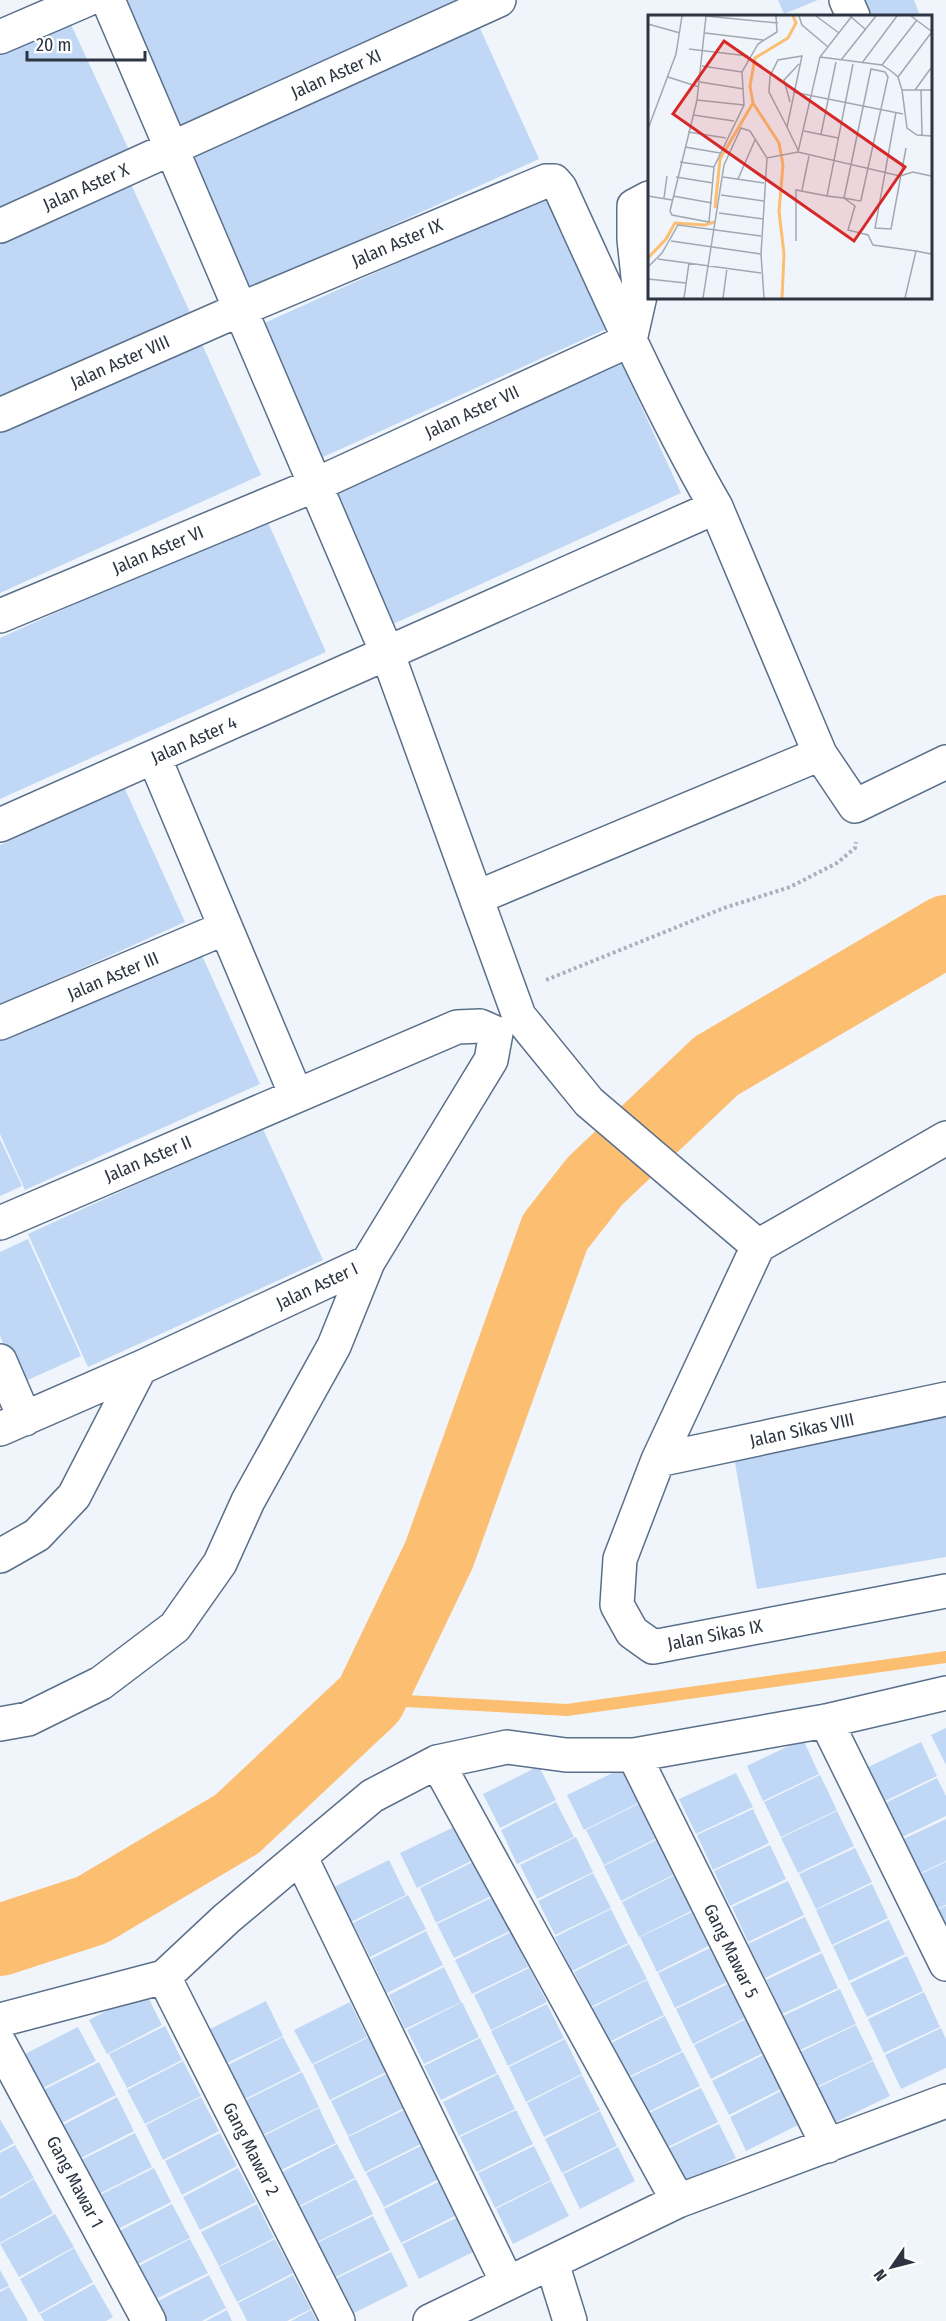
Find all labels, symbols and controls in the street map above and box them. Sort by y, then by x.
inset map [648,15,931,298]
scale bar [27,24,146,62]
text: 20 m [36,34,71,56]
street label: Jalan Aster XI [287,44,385,104]
street label: Jalan Aster X [40,158,133,216]
street label: Jalan Aster IX [348,214,446,272]
street label: Jalan Aster VIII [67,330,173,394]
street label: Jalan Aster VII [421,381,523,443]
street label: Jalan Aster VI [109,521,207,579]
street label: Jalan Aster 4 [148,711,241,769]
street label: Jalan Aster III [64,947,162,1005]
street label: Jalan Aster II [101,1131,195,1187]
street label: Jalan Aster I [273,1258,361,1314]
street label: Jalan Sikas VIII [748,1408,856,1452]
street label: Jalan Sikas IX [666,1615,765,1655]
street label: Gang Mawar 5 [699,1900,763,2002]
street label: Gang Mawar 2 [218,2099,284,2199]
street label: Gang Mawar 1 [42,2132,108,2232]
north arrow [862,2237,922,2297]
text: N [870,2266,891,2285]

